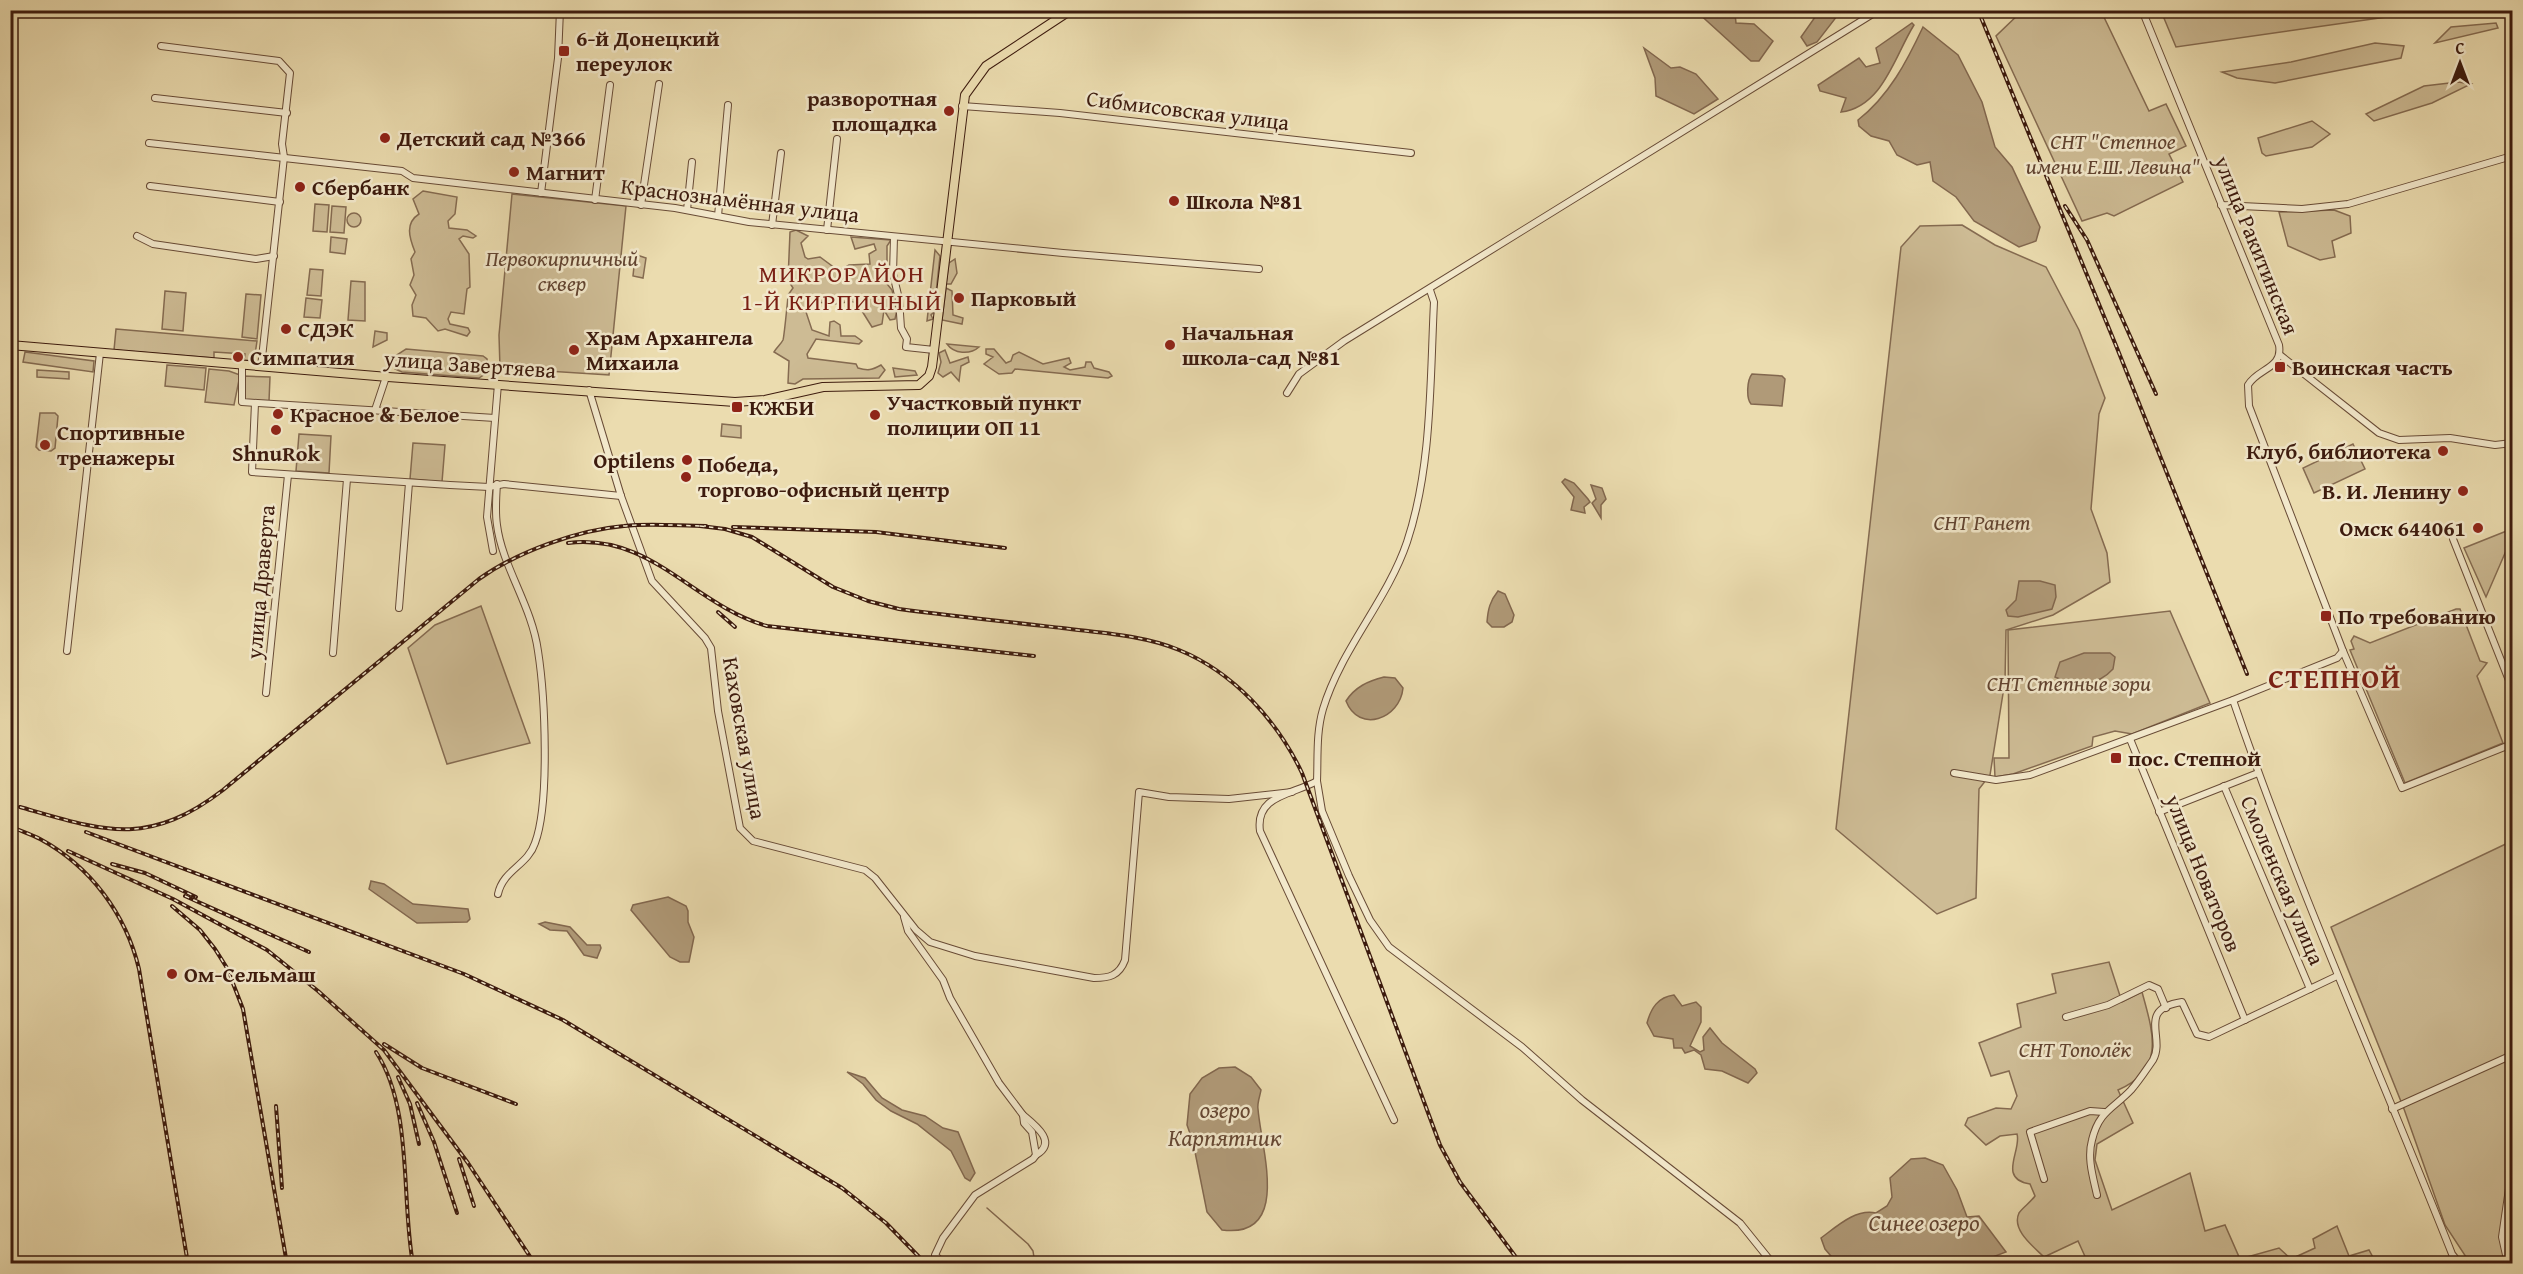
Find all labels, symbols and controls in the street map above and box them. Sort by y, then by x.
place label: 6-й Донецкий переулок [576,22,720,79]
north arrow [2430,33,2490,93]
text: С [2455,36,2465,60]
marker: 6-й Донецкий переулок [557,44,571,58]
place label: разворотная площадка [807,82,938,139]
street label: Сибмисовская улица [1085,82,1292,138]
marker: разворотная площадка [942,104,956,118]
place label: Детский сад №366 [396,122,586,154]
park label: СНТ "Степное имени Е.Ш. Левина" [2026,125,2200,182]
marker: Детский сад №366 [378,131,392,145]
street label: улица Ракитинская [2206,150,2308,339]
place label: Магнит [526,156,605,188]
marker: Магнит [507,165,521,179]
street label: Краснознамённая улица [619,170,861,231]
place label: Сбербанк [312,171,409,203]
marker: Сбербанк [293,180,307,194]
place label: Школа №81 [1186,185,1303,217]
marker: Школа №81 [1167,194,1181,208]
park label: Первокирпичный сквер [486,242,638,299]
district label: МИКРОРАЙОН 1-Й КИРПИЧНЫЙ [741,256,943,319]
place label: Парковый [971,282,1077,314]
marker: Парковый [952,291,966,305]
place label: СДЭК [298,313,354,345]
place label: Начальная школа-сад №81 [1182,316,1341,373]
place label: Храм Архангела Михаила [586,321,754,378]
marker: СДЭК [279,322,293,336]
marker: Начальная школа-сад №81 [1163,338,1177,352]
place label: Симпатия [250,341,355,373]
street label: улица Завертяева [382,342,558,386]
marker: Храм Архангела Михаила [567,343,581,357]
marker: Симпатия [231,350,245,364]
place label: Воинская часть [2292,351,2453,383]
marker: Воинская часть [2273,360,2287,374]
place label: Участковый пункт полиции ОП 11 [887,386,1081,443]
place label: КЖБИ [749,391,814,423]
place label: Красное & Белое [290,398,460,430]
marker: КЖБИ [730,400,744,414]
marker: Красное & Белое [271,407,285,421]
marker: Участковый пункт полиции ОП 11 [868,408,882,422]
place label: Спортивные тренажеры [57,416,185,473]
marker: ShnuRok [269,423,283,437]
place label: Клуб, библиотека [2246,435,2432,467]
place label: ShnuRok [232,437,320,469]
marker: Спортивные тренажеры [38,438,52,452]
place label: Optilens [593,444,675,476]
marker: Клуб, библиотека [2436,444,2450,458]
place label: Победа, торгово-офисный центр [698,448,950,505]
marker: Optilens [680,453,694,467]
marker: Победа, торгово-офисный центр [679,470,693,484]
place label: В. И. Ленину [2322,475,2451,507]
marker: В. И. Ленину [2456,484,2470,498]
street label: улица Драверта [237,503,283,661]
park label: СНТ Ранет [1933,506,2031,538]
place label: Омск 644061 [2340,512,2466,544]
marker: Омск 644061 [2471,521,2485,535]
place label: По требованию [2338,600,2496,632]
marker: По требованию [2319,609,2333,623]
street label: Каховская улица [715,654,775,822]
district label: СТЕПНОЙ [2268,657,2402,698]
park label: СНТ Степные зори [1987,667,2151,699]
place label: пос. Степной [2128,742,2261,774]
marker: пос. Степной [2109,751,2123,765]
street label: улица Новаторов [2158,789,2250,956]
street label: Смоленская улица [2233,790,2333,970]
place label: Ом-Сельмаш [184,958,316,990]
marker: Ом-Сельмаш [165,967,179,981]
park label: СНТ Тополёк [2019,1033,2131,1065]
water label: озеро Карпятник [1168,1092,1282,1155]
water label: Синее озеро [1868,1205,1980,1240]

